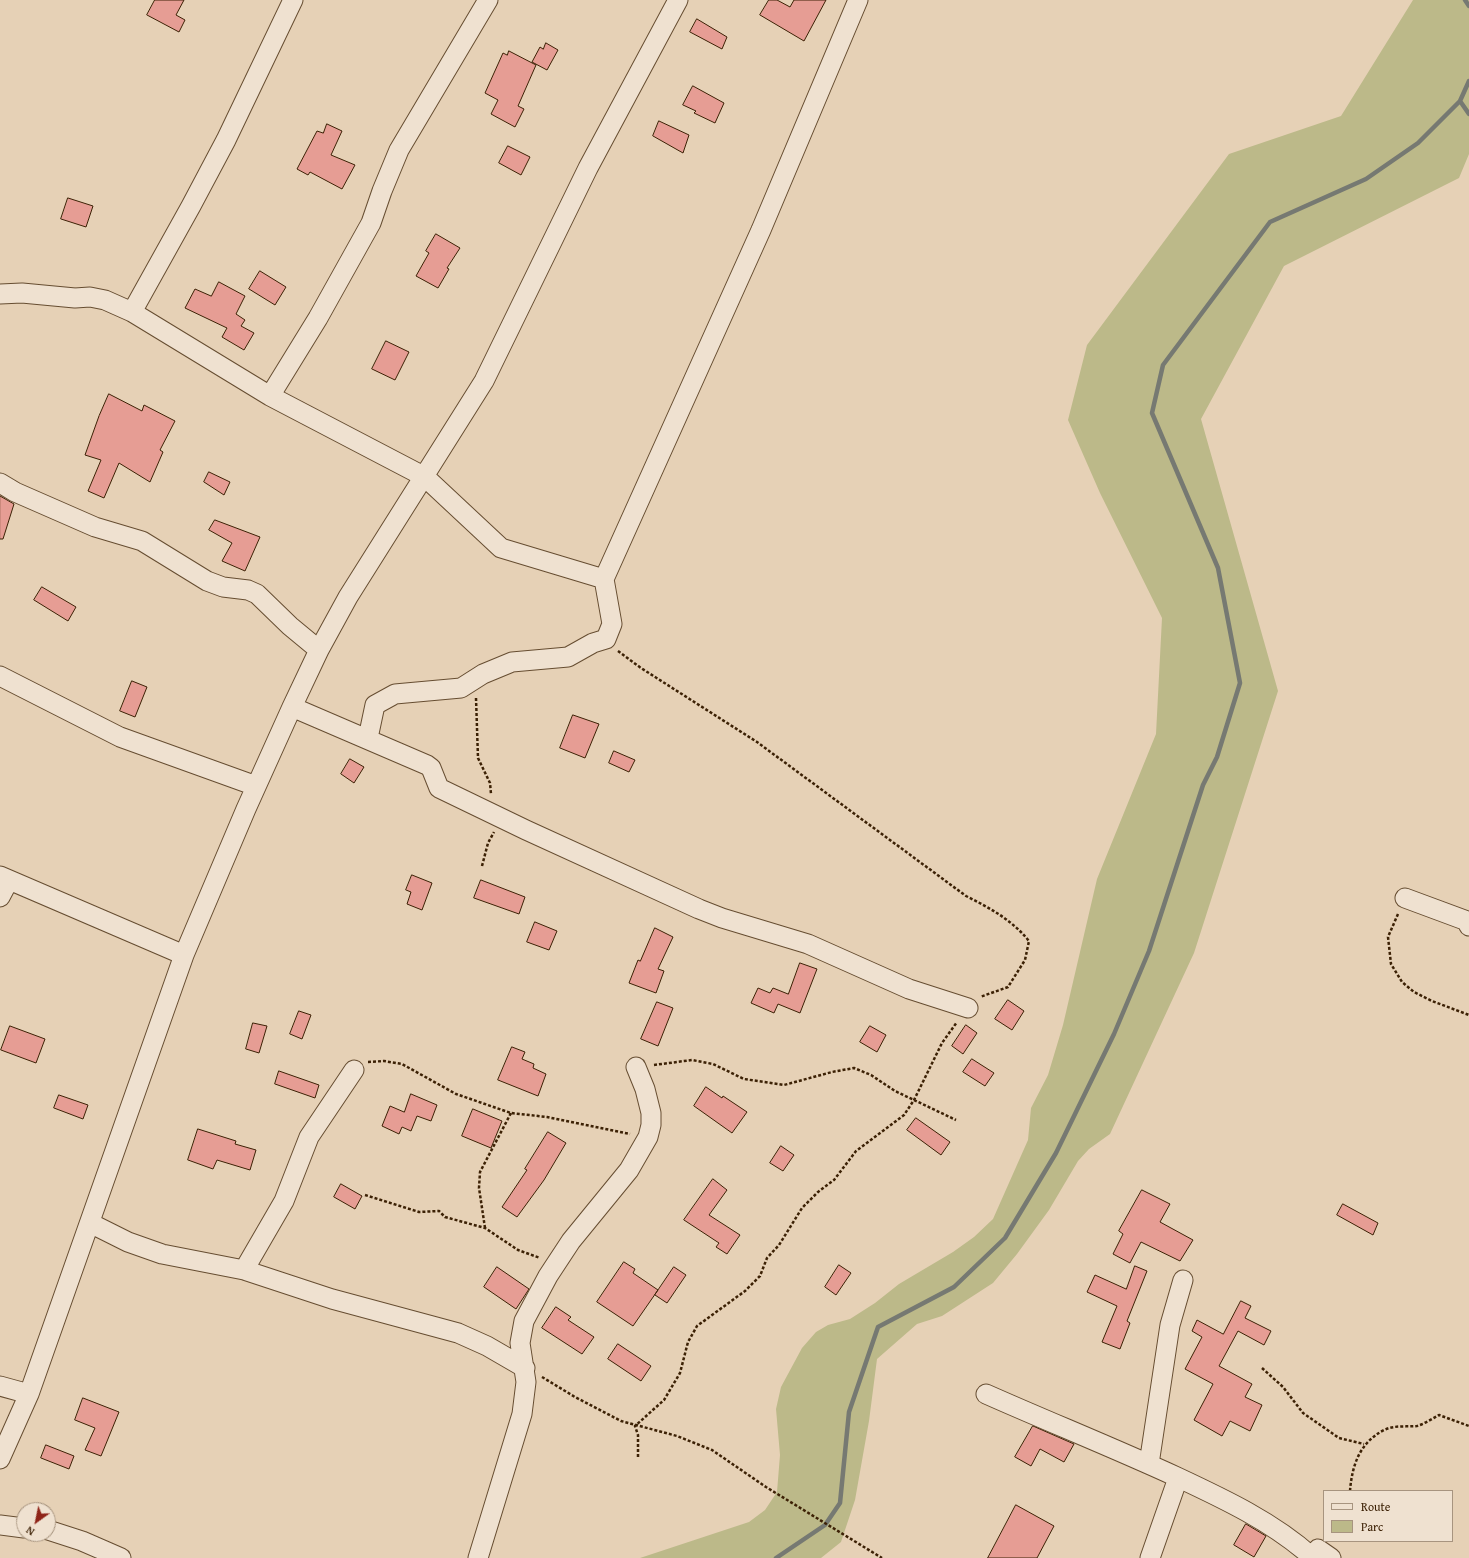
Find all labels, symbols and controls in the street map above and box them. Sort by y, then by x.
legend [1323,1490,1453,1542]
text: Route [1361,1498,1390,1515]
north arrow [16,1502,56,1542]
text: Parc [1361,1518,1383,1535]
text: N [23,1523,37,1540]

